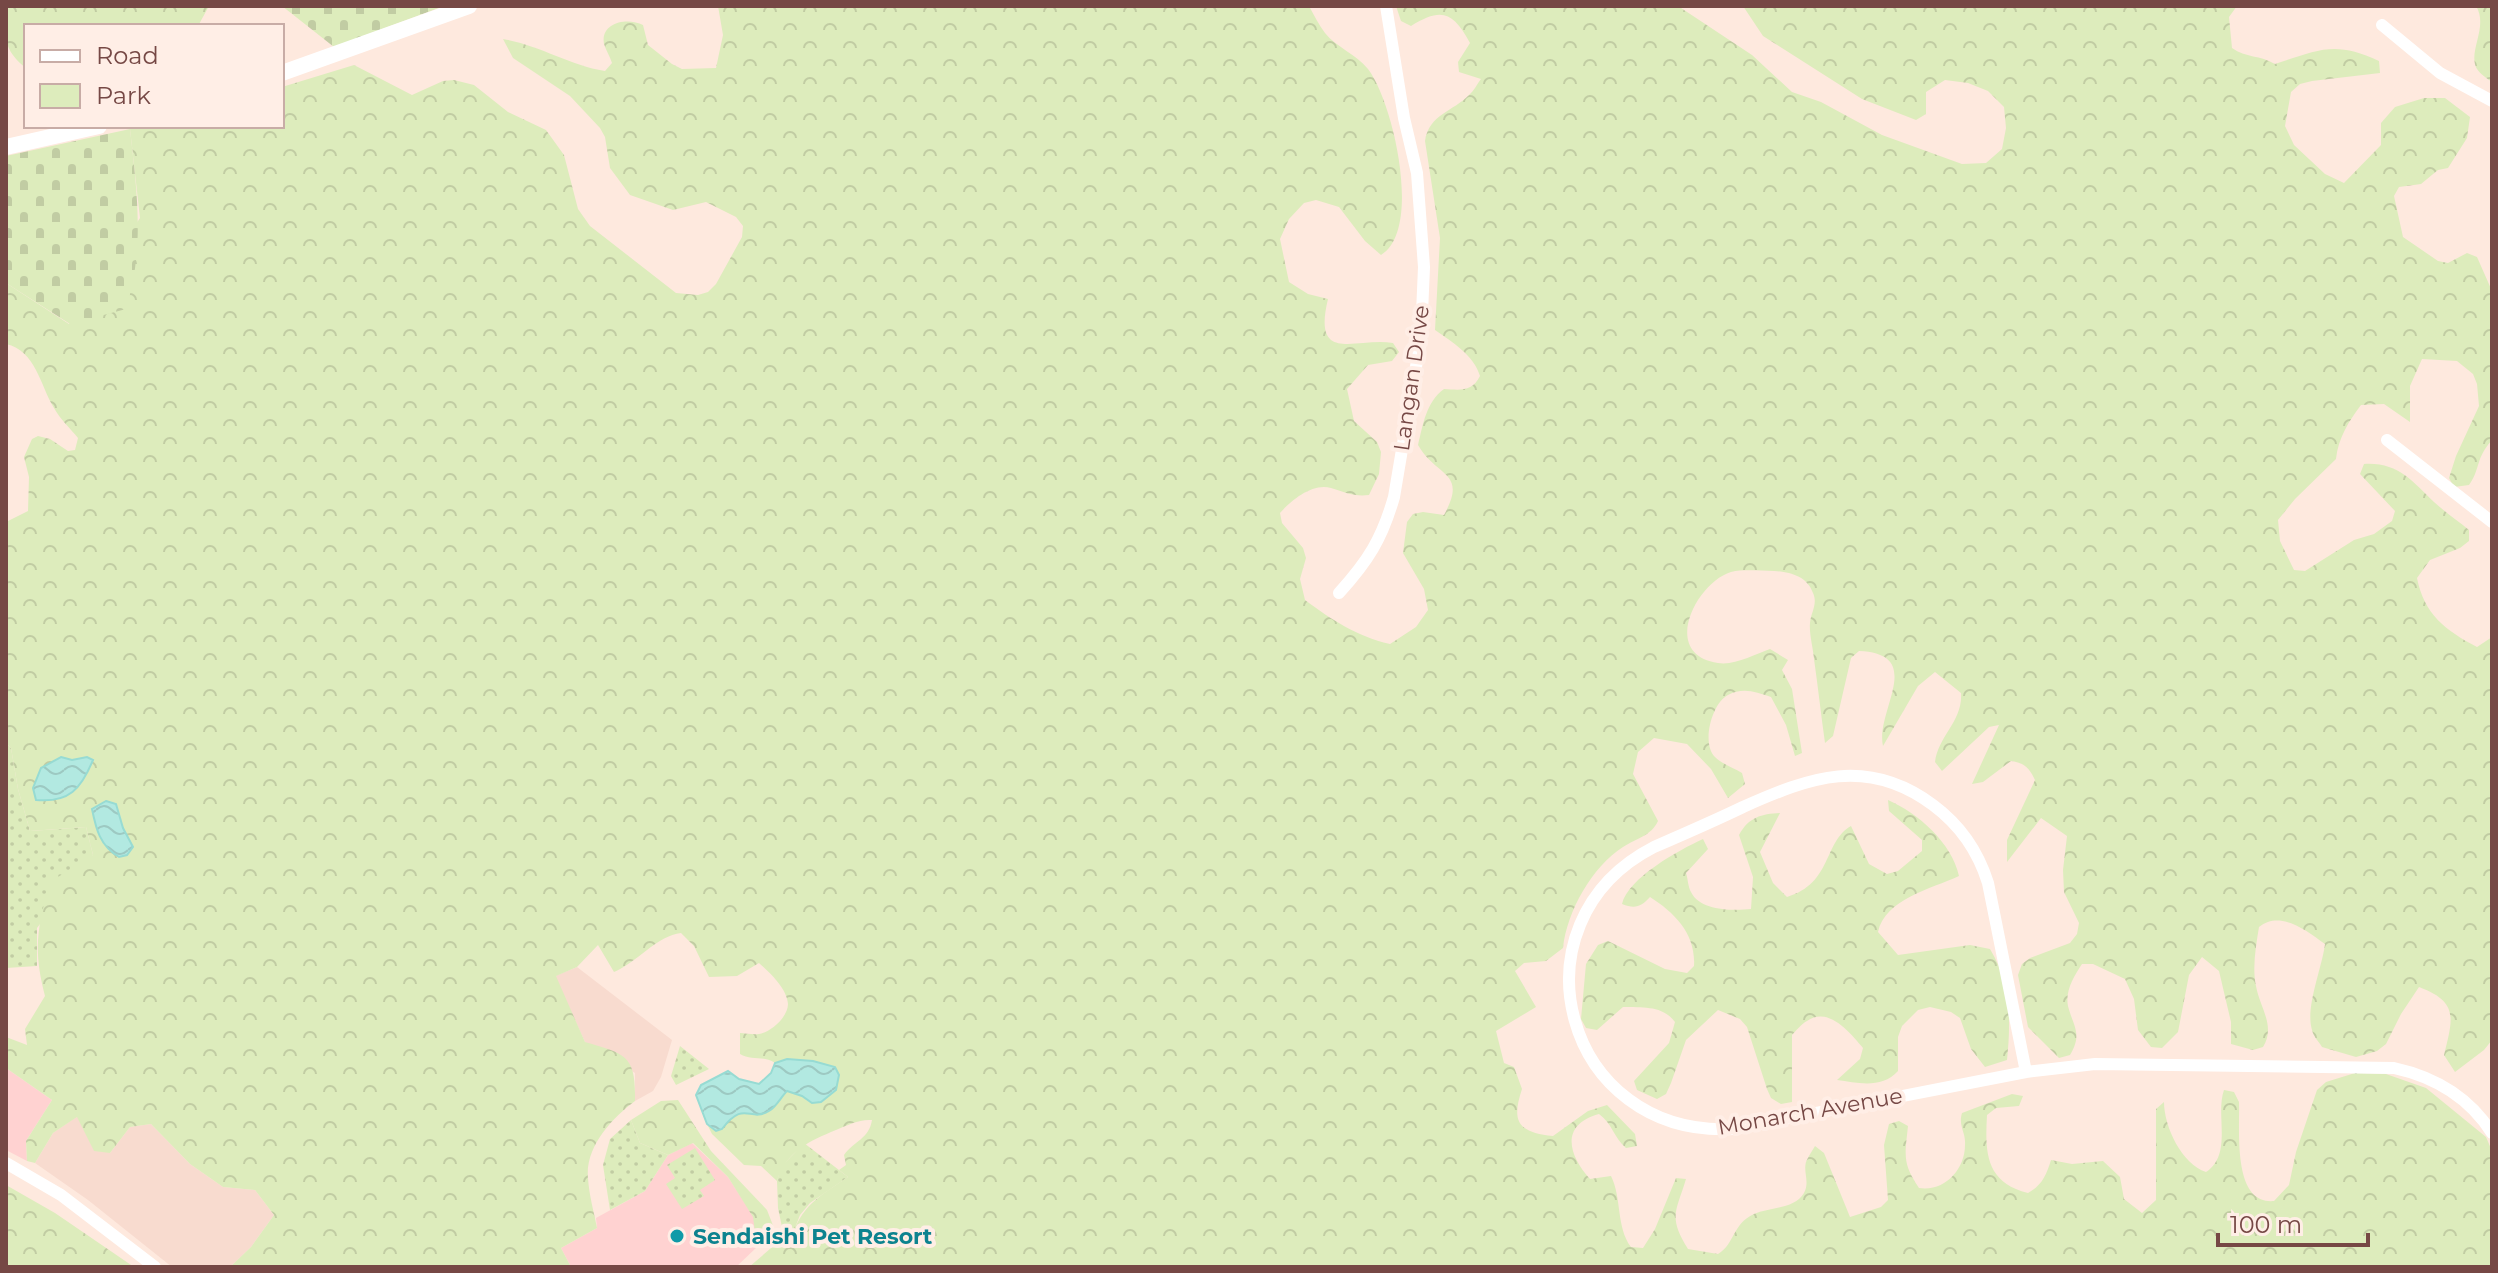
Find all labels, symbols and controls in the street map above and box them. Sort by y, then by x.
legend [24,24,284,128]
text: Road [96,41,159,70]
text: Park [96,81,151,110]
street label: Langan Drive [1388,303,1435,453]
street label: Monarch Avenue [1716,1082,1905,1141]
scale bar [2218,1197,2368,1247]
text: 100 m [2230,1210,2302,1239]
place label: Sendaishi Pet Resort [693,1223,933,1250]
marker: Sendaishi Pet Resort [668,1227,686,1245]

